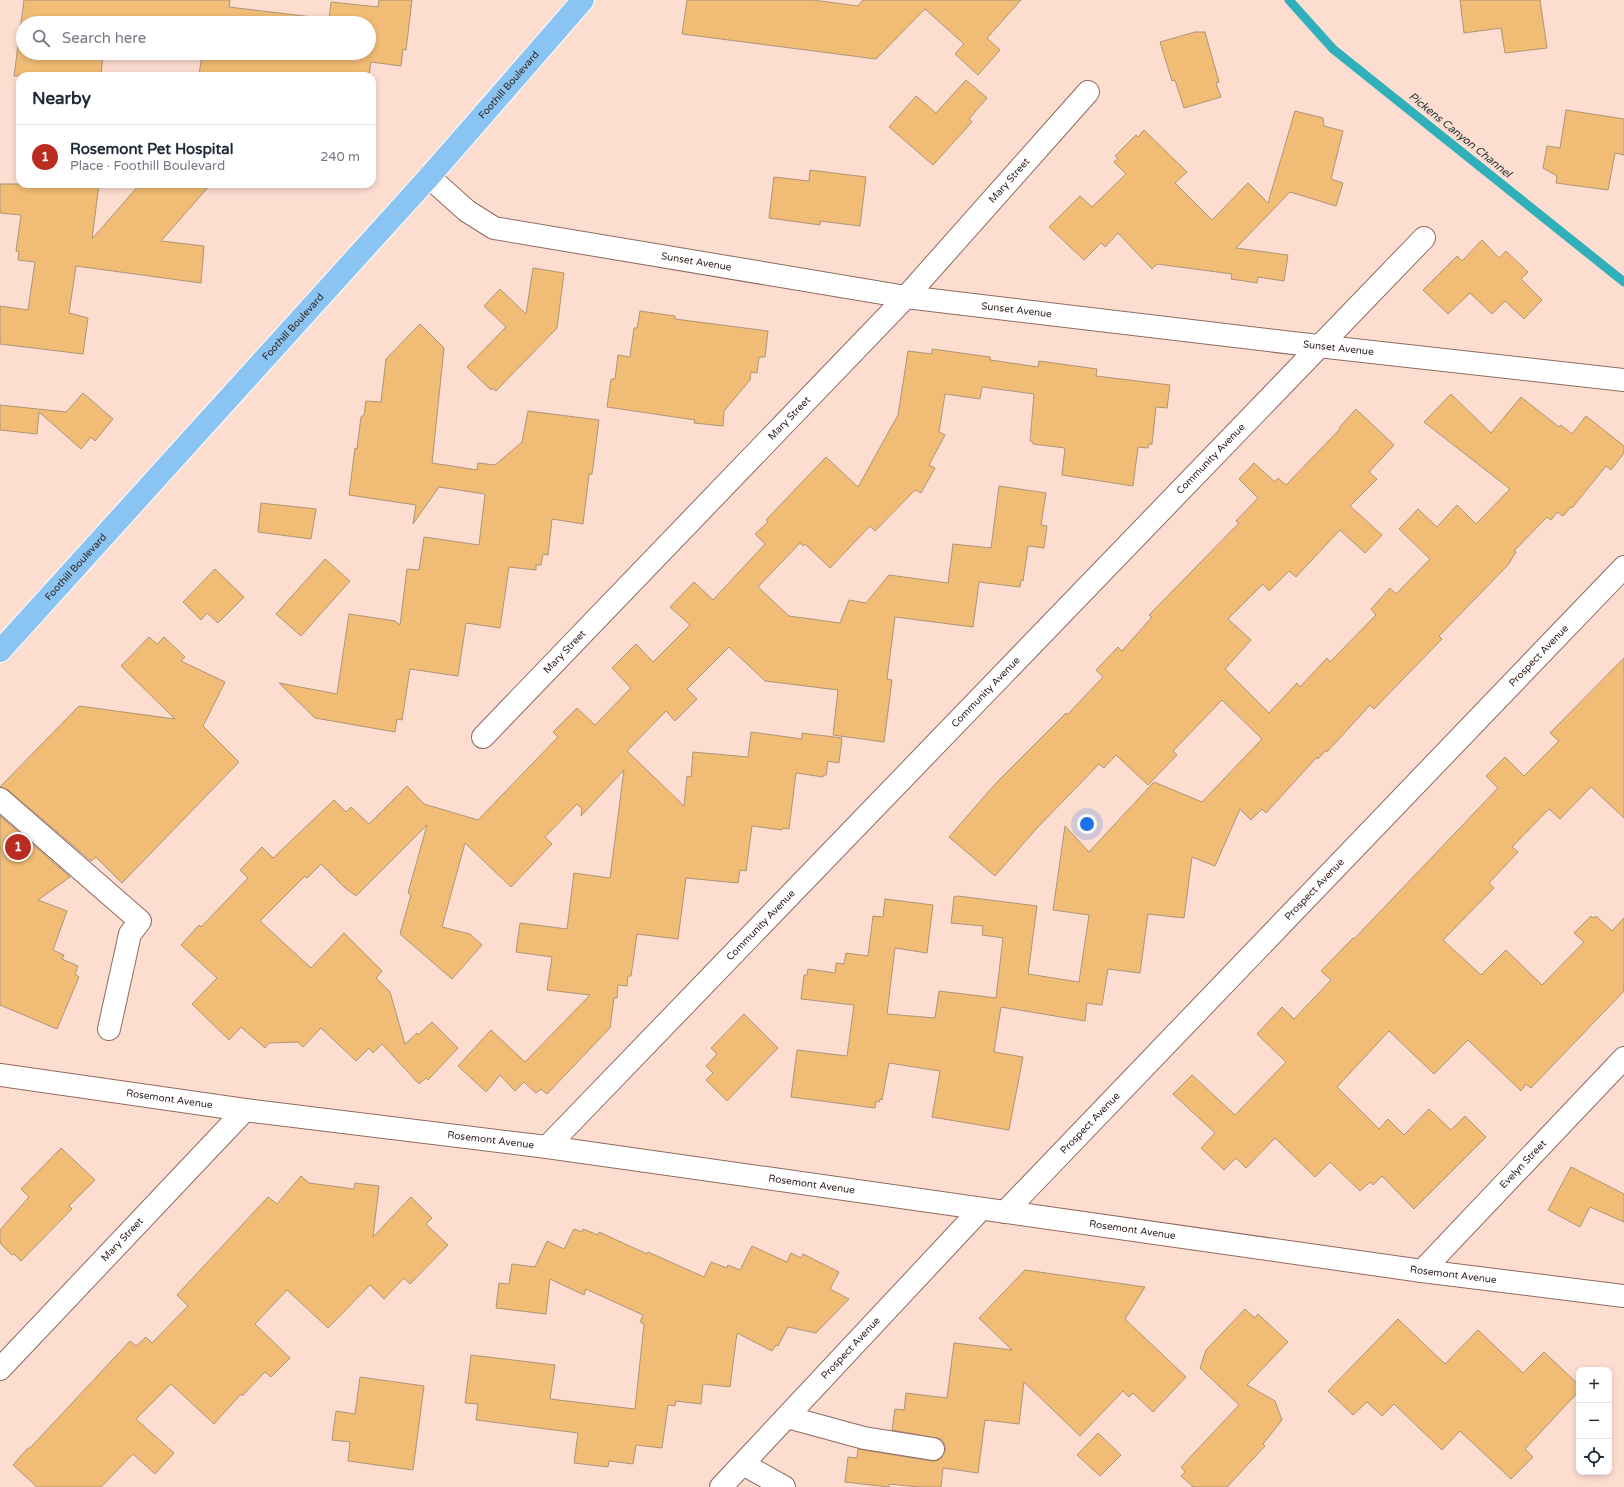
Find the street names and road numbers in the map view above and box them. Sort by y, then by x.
street label: Foothill Boulevard [476,49,542,122]
street label: Mary Street [986,156,1032,205]
street label: Sunset Avenue [660,250,733,274]
street label: Foothill Boulevard [260,291,327,363]
street label: Sunset Avenue [981,300,1053,320]
street label: Sunset Avenue [1302,338,1375,358]
street label: Mary Street [766,394,813,443]
street label: Community Avenue [1174,421,1248,497]
street label: Foothill Boulevard [43,531,109,603]
street label: Prospect Avenue [1507,622,1571,689]
street label: Mary Street [541,628,589,676]
street label: Community Avenue [949,654,1023,730]
street label: Prospect Avenue [1282,856,1347,923]
street label: Community Avenue [724,887,798,963]
street label: Rosemont Avenue [125,1087,214,1111]
street label: Prospect Avenue [1058,1090,1123,1157]
street label: Rosemont Avenue [447,1129,535,1151]
street label: Evelyn Street [1497,1137,1549,1191]
street label: Rosemont Avenue [768,1172,856,1197]
street label: Mary Street [99,1215,146,1264]
street label: Rosemont Avenue [1088,1218,1177,1242]
street label: Rosemont Avenue [1409,1263,1498,1286]
street label: Prospect Avenue [819,1314,883,1382]

